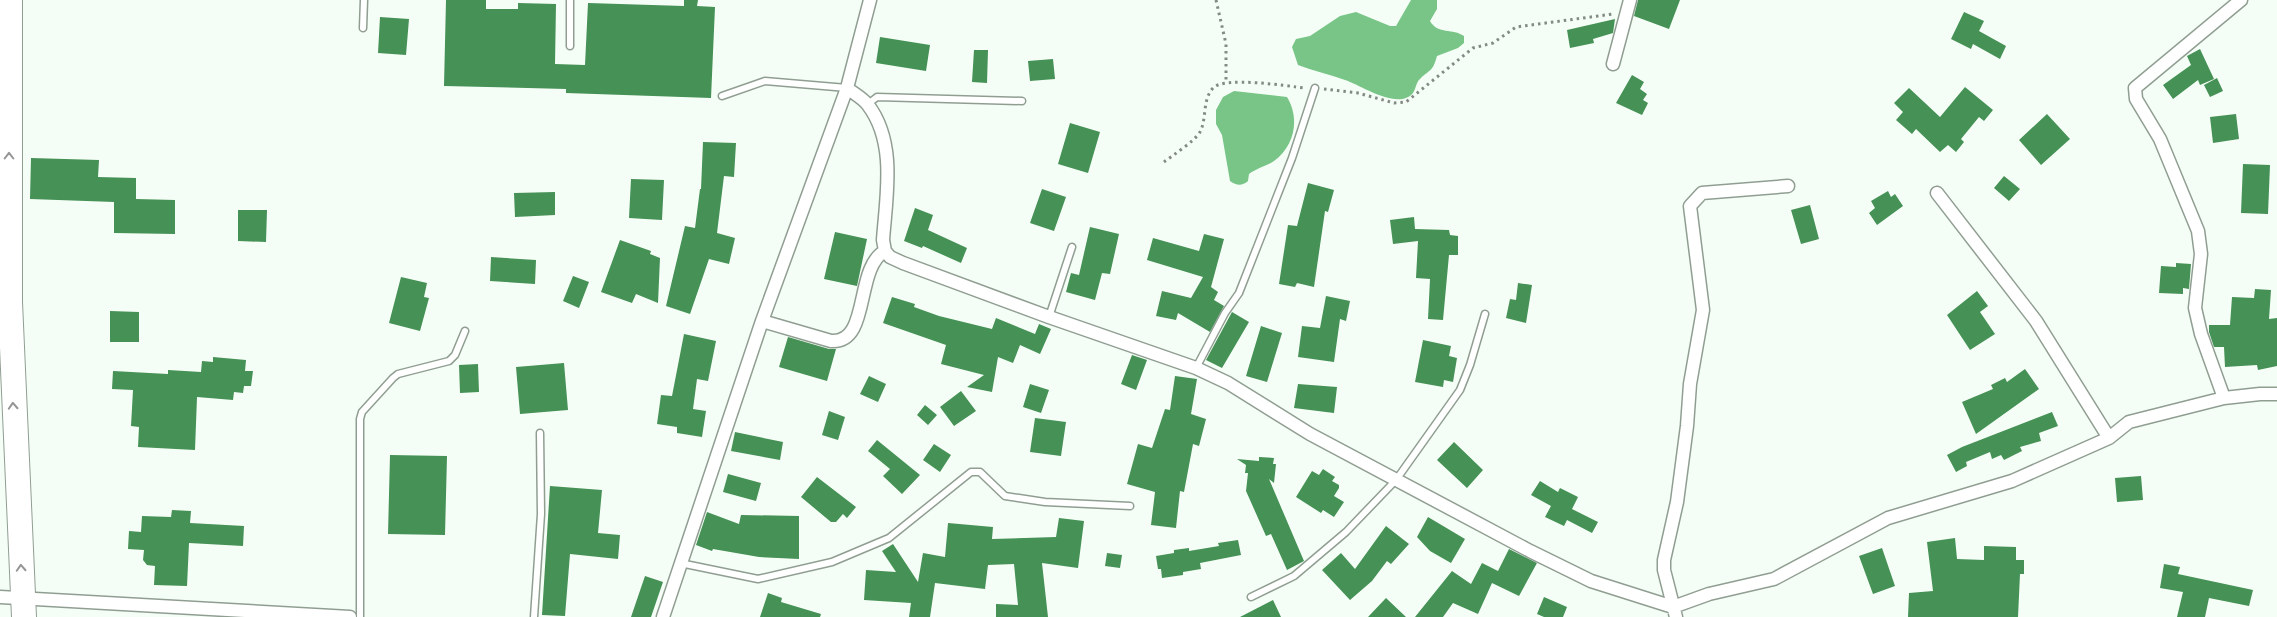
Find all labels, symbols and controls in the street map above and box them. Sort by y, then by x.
one-way arrow [4,152,14,160]
one-way arrow [8,402,19,410]
one-way arrow [15,564,26,572]

